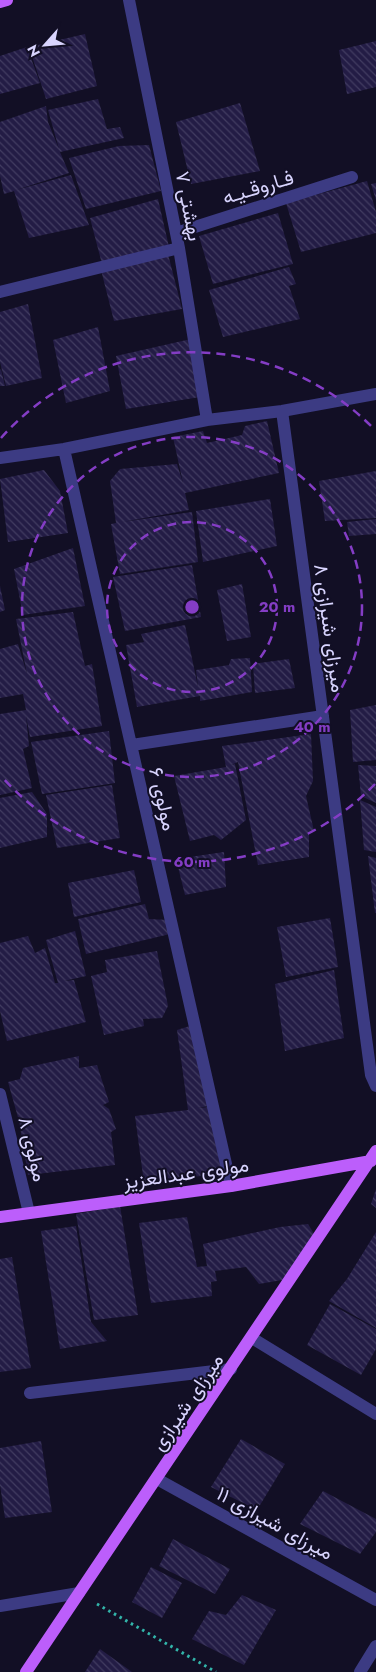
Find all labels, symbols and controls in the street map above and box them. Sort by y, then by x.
north arrow [20,20,70,70]
text: N [22,41,45,60]
street label: فـاروقـیـه [219,163,297,212]
street label: بهشتی ۷ [168,169,209,244]
street label: میرزای شیرازی ۸ [306,562,353,694]
text: 20 m [259,596,295,618]
centre of rings [183,598,201,616]
text: 40 m [293,716,331,738]
street label: مولوی ۶ [141,765,184,834]
text: 60 m [174,851,210,873]
street label: مولوی ۸ [10,1114,55,1185]
street label: مولوی عبدالعزیز [120,1150,251,1197]
street label: میرزای شیرازی [144,1348,231,1457]
street label: میرزای شیرازی ۱۱ [211,1479,338,1568]

